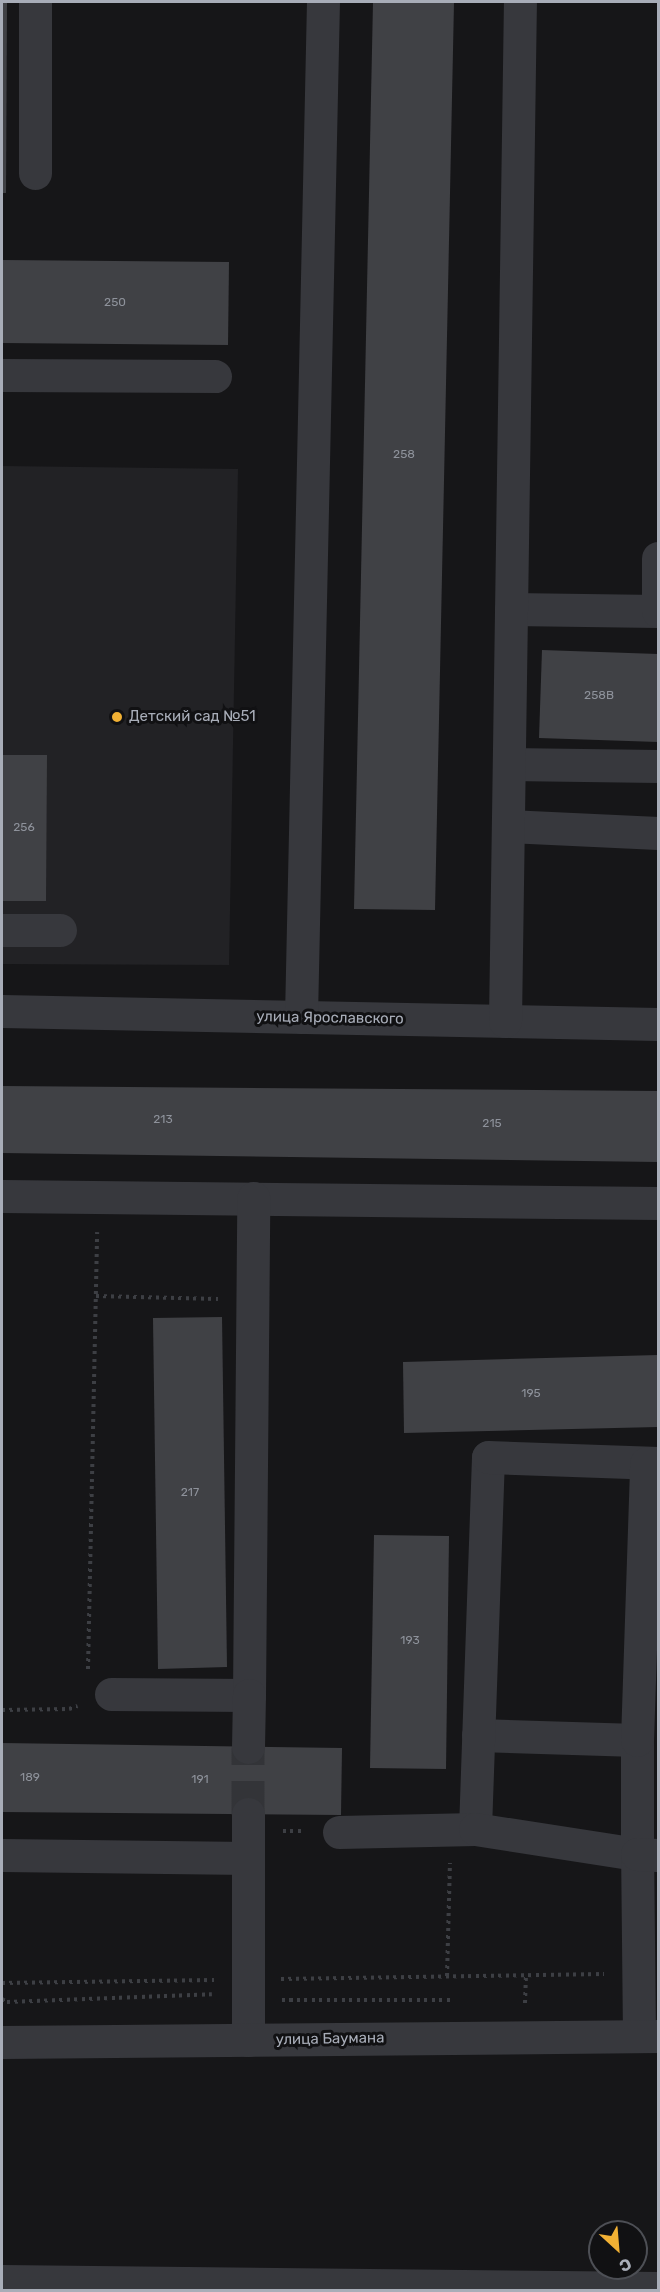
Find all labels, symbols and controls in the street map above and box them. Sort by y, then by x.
house number: 250 [104,296,126,310]
house number: 258 [393,448,415,462]
house number: 258В [584,689,614,703]
place label: Детский сад №51 [129,708,256,726]
marker: Детский сад №51 [110,710,124,724]
house number: 256 [13,821,35,835]
street label: улица Ярославского [256,1008,404,1028]
house number: 213 [153,1113,173,1127]
house number: 215 [482,1117,502,1131]
house number: 195 [521,1387,541,1401]
house number: 217 [181,1486,199,1500]
house number: 193 [400,1634,420,1648]
house number: 189 [20,1771,40,1785]
house number: 191 [191,1773,209,1787]
street label: улица Баумана [275,2029,385,2049]
north arrow [588,2220,648,2280]
text: С [616,2254,634,2276]

